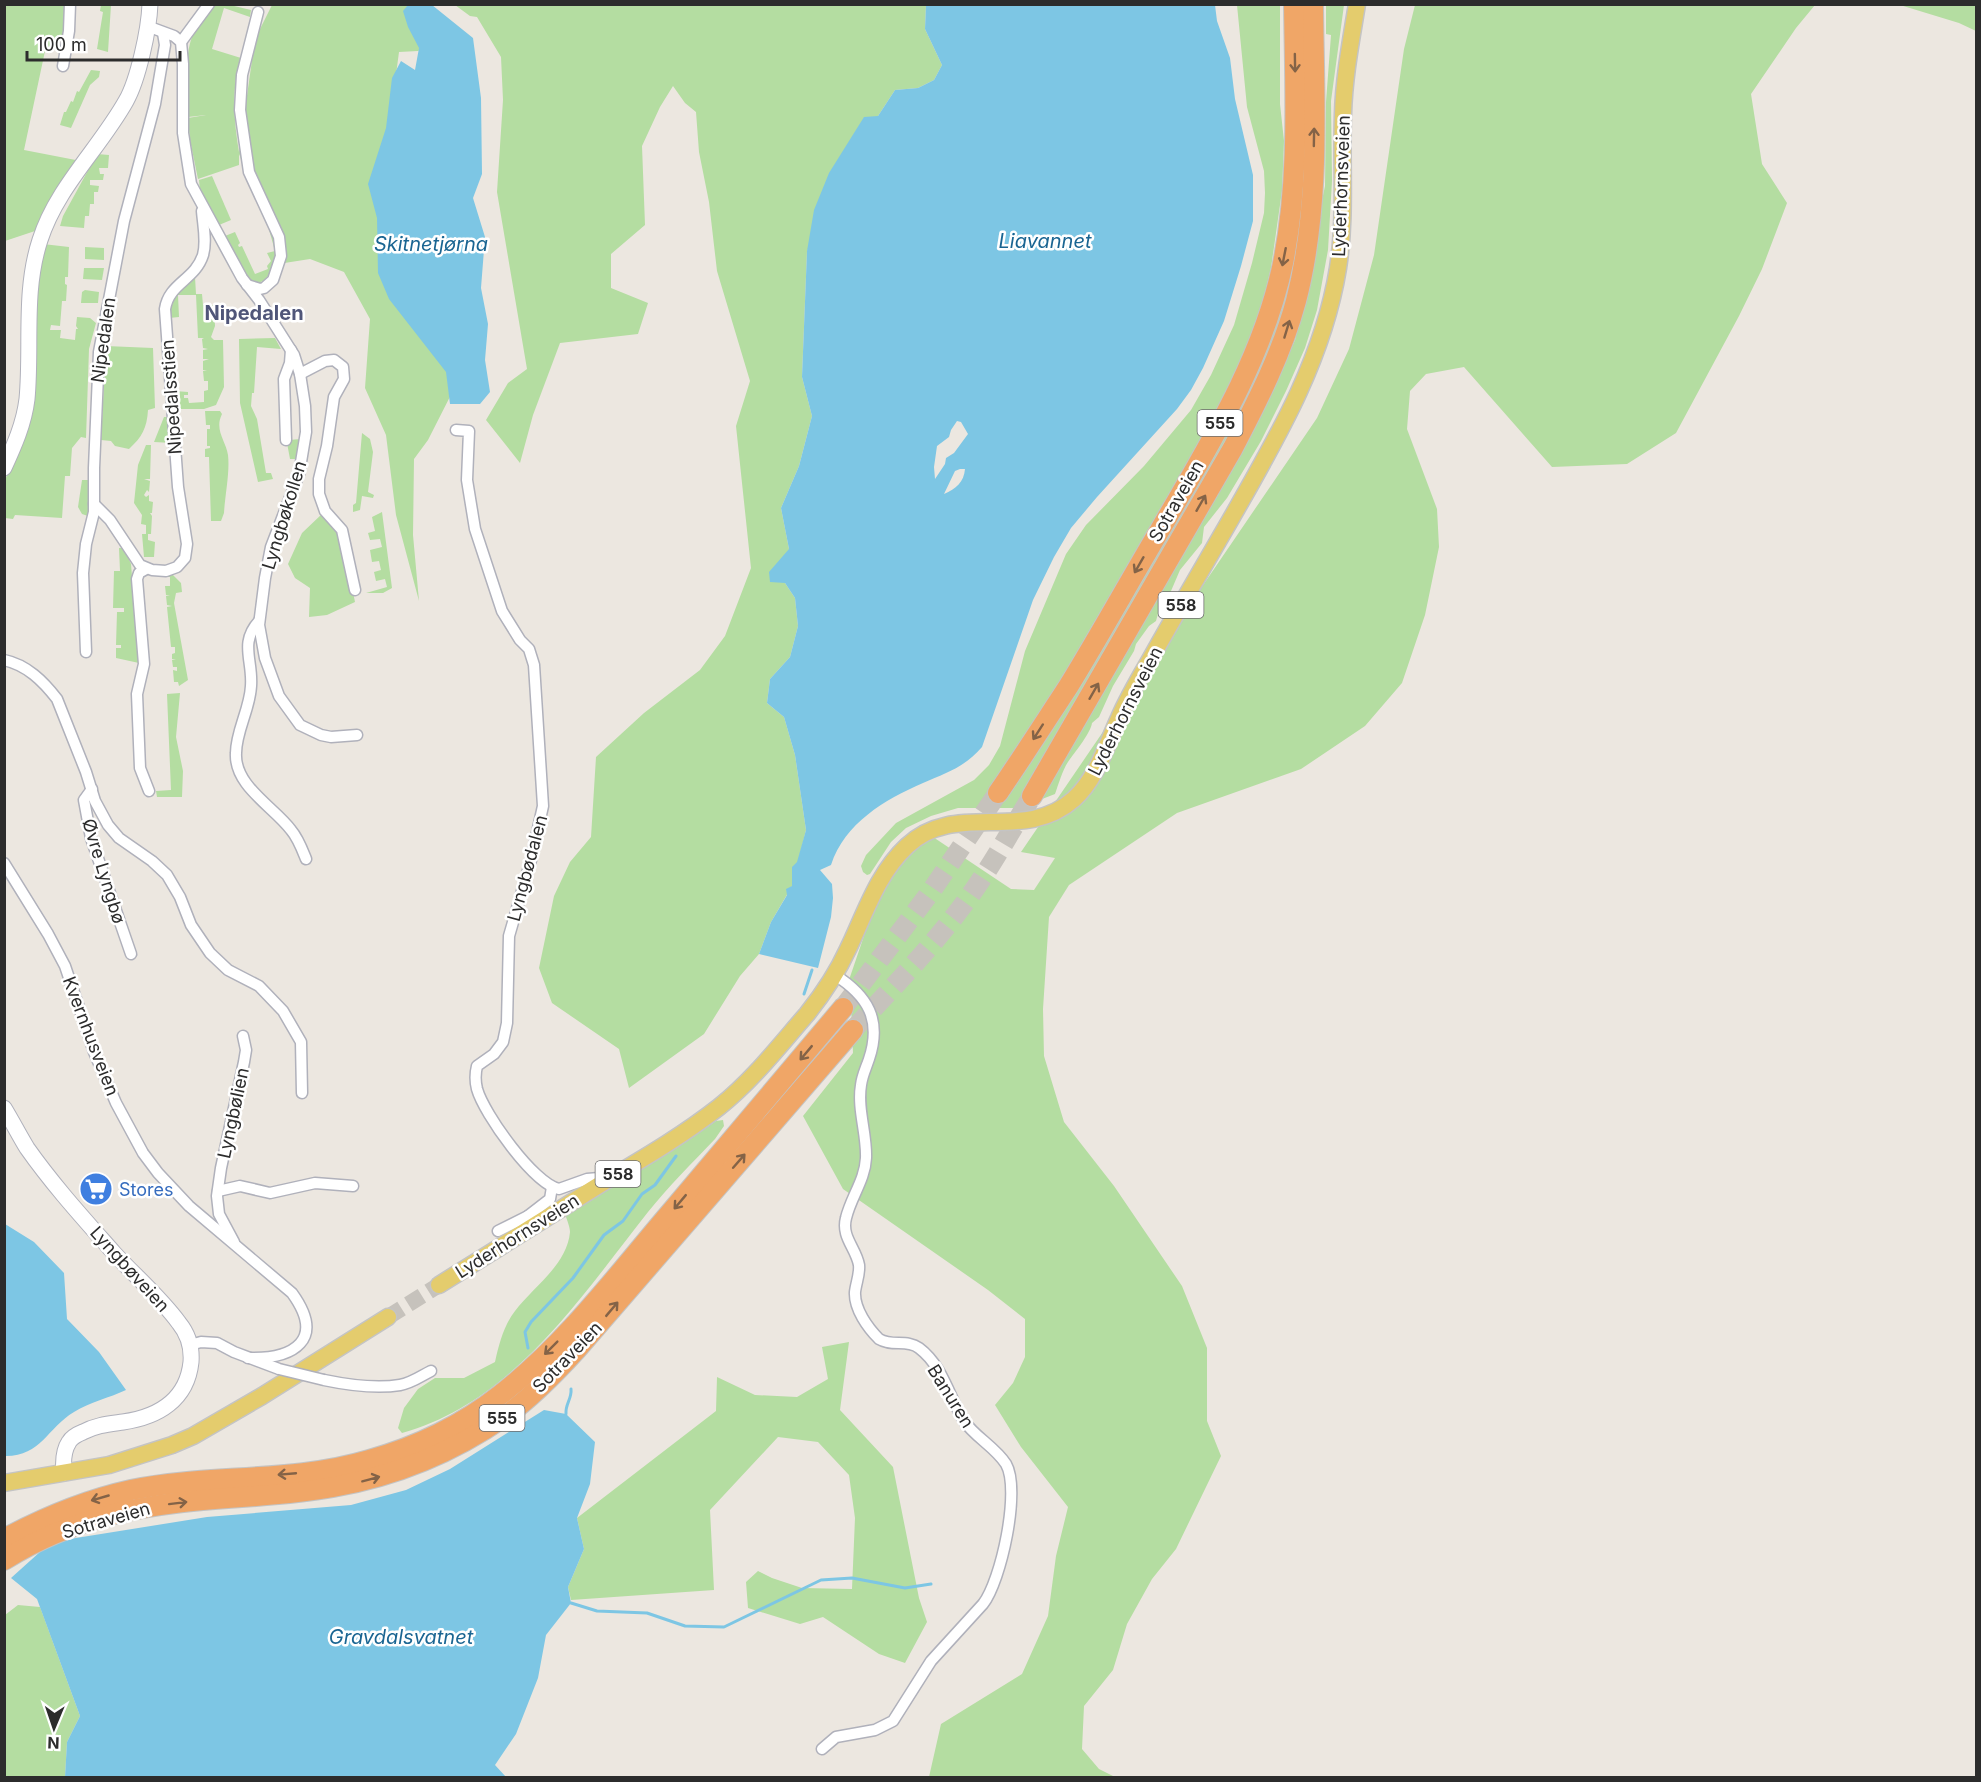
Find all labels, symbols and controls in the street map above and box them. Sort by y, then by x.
scale bar [27,24,180,62]
text: 100 m [36,34,87,55]
one-way arrow [1289,52,1301,72]
street label: Lyderhornsveien [1328,115,1354,257]
one-way arrow [1308,127,1319,147]
water label: Liavannet [999,229,1092,253]
water label: Skitnetjørna [374,232,488,256]
one-way arrow [1278,247,1289,267]
street label: Nipedalen [87,296,119,384]
district label: Nipedalen [204,301,304,325]
one-way arrow [1282,320,1293,339]
street label: Nipedalsstien [157,339,185,455]
road number: 555 [1198,410,1242,436]
street label: Sotraveien [1144,457,1208,545]
street label: Lyngbøkollen [257,458,311,572]
one-way arrow [1195,495,1207,512]
one-way arrow [1133,556,1145,573]
road number: 558 [1158,592,1204,618]
street label: Lyderhornsveien [1083,643,1167,779]
one-way arrow [1088,683,1100,700]
one-way arrow [1032,723,1044,740]
street label: Lyngbødalen [503,813,551,923]
street label: Øvre Lyngbø [78,816,130,926]
street label: Kvernhusveien [59,973,123,1099]
one-way arrow [799,1045,812,1061]
street label: Lyngbølien [213,1066,253,1160]
one-way arrow [732,1154,746,1169]
road number: 558 [596,1161,640,1187]
supermarket icon: Stores [78,1171,114,1207]
place label: Stores [119,1179,174,1200]
street label: Lyderhornsveien [451,1190,583,1282]
one-way arrow [673,1194,686,1210]
street label: Lyngbøveien [86,1222,174,1316]
one-way arrow [606,1301,619,1317]
street label: Sotraveien [528,1317,606,1397]
one-way arrow [544,1341,559,1356]
street label: Banuren [923,1360,979,1432]
road number: 555 [480,1405,524,1431]
one-way arrow [277,1469,297,1480]
one-way arrow [361,1472,380,1484]
one-way arrow [91,1493,110,1504]
street label: Sotraveien [60,1497,152,1543]
one-way arrow [168,1497,188,1508]
water label: Gravdalsvatnet [329,1625,474,1649]
north arrow [24,1698,84,1758]
text: N [47,1733,60,1753]

